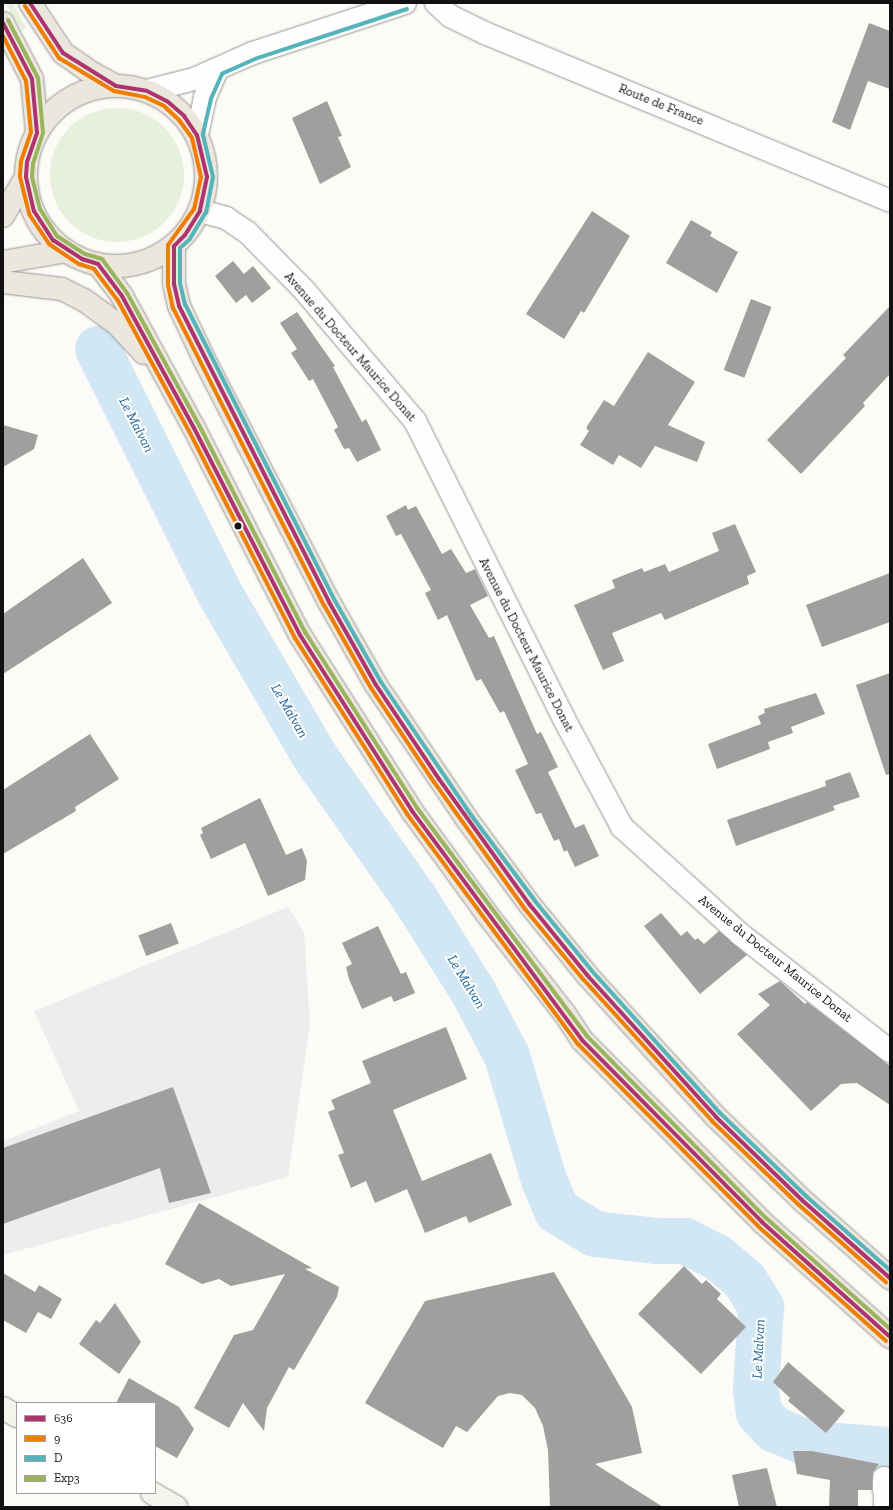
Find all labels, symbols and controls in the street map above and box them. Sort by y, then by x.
street label: Route de France [616,81,706,129]
street label: Avenue du Docteur Maurice Donat [281,269,419,425]
water label: Le Malvan [115,395,157,455]
unlabelled marker [233,521,243,531]
street label: Avenue du Docteur Maurice Donat [475,555,577,735]
water label: Le Malvan [267,681,311,741]
street label: Avenue du Docteur Maurice Donat [695,892,855,1026]
water label: Le Malvan [443,952,489,1012]
water label: Le Malvan [749,1319,769,1379]
legend [16,1402,156,1494]
text: 636 [54,1411,73,1425]
text: 9 [54,1431,60,1445]
text: D [54,1451,62,1465]
text: Exp3 [54,1471,80,1485]

